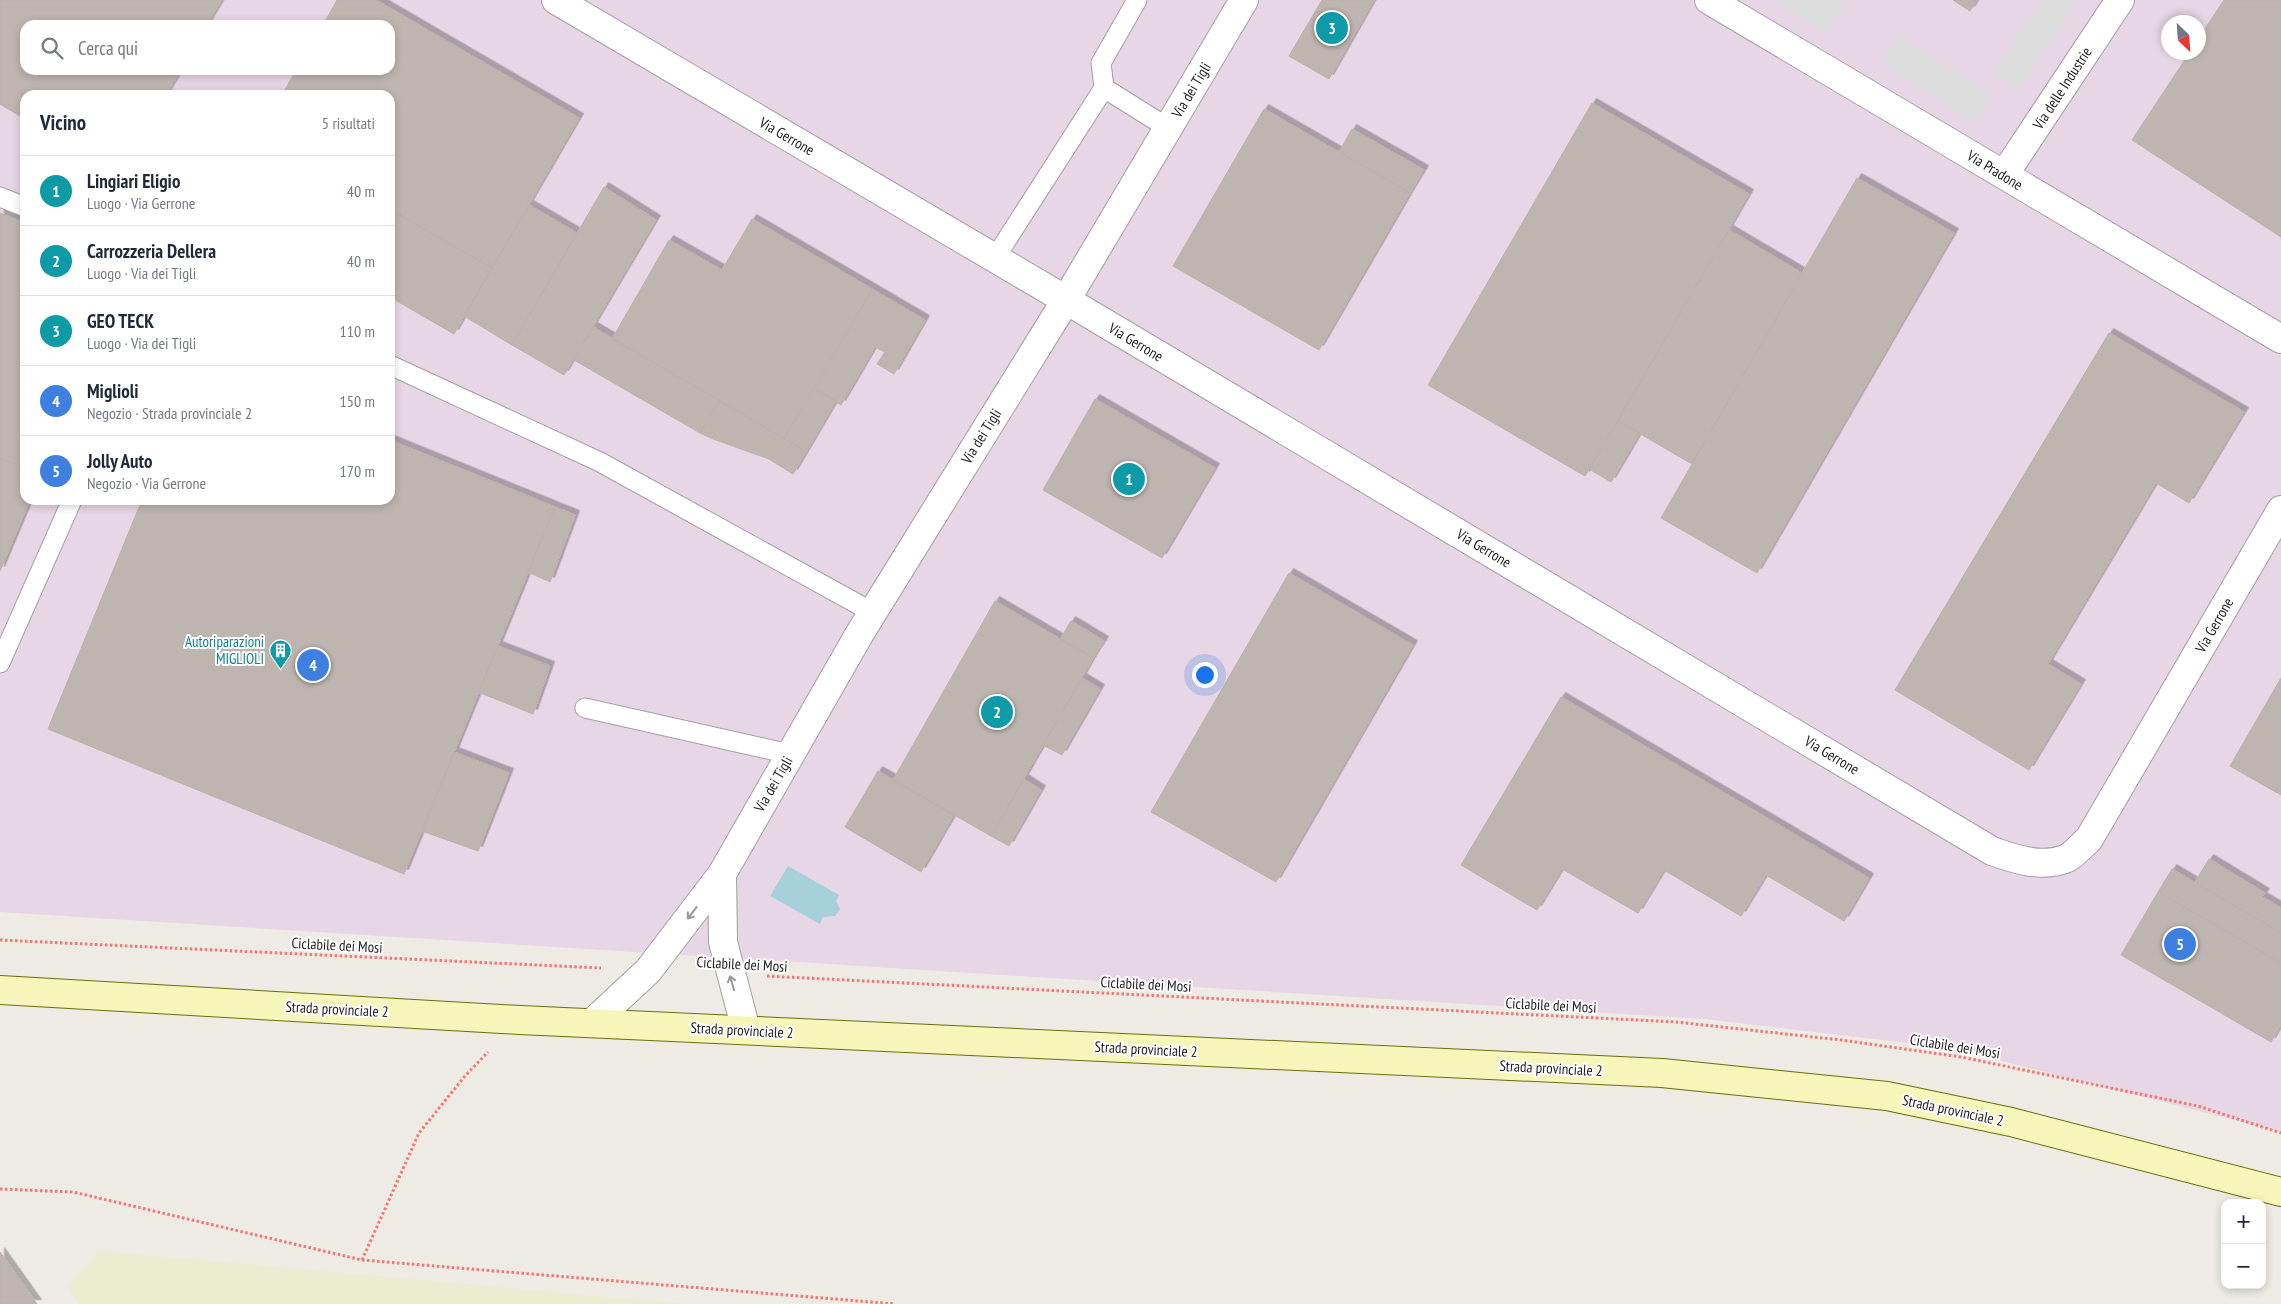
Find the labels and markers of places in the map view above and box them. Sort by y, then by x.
pin: 3 [1316,9,1348,47]
pin: 1 [1113,460,1145,498]
place label: Autoriparazioni MIGLIOLI [185,632,264,668]
building icon: Autoriparazioni MIGLIOLI [268,638,292,669]
pin: 4 [297,646,329,684]
pin: 2 [981,693,1013,731]
pin: 5 [2164,925,2196,963]

